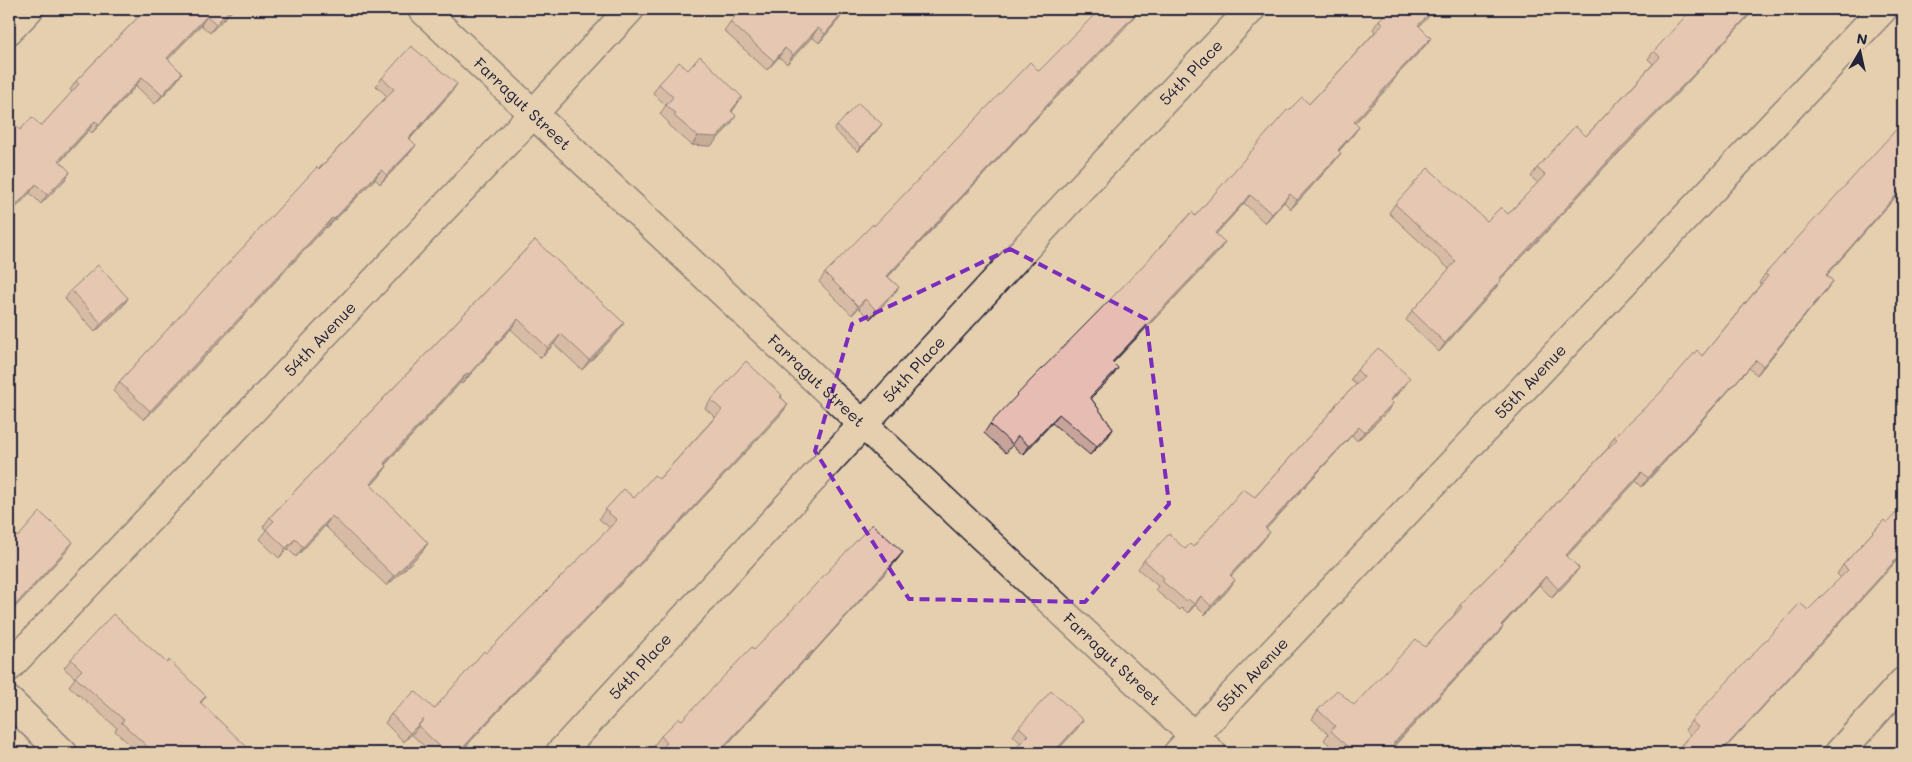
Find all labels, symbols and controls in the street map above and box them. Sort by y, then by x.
north arrow [1834,28,1884,78]
text: N [1855,28,1869,49]
street label: 54th Place [1154,35,1227,109]
street label: Farragut Street [470,52,576,154]
street label: 54th Avenue [279,297,360,380]
street label: Farragut Street [764,329,870,431]
street label: 54th Place [878,331,949,406]
street label: 55th Avenue [1489,339,1570,423]
street label: Farragut Street [1059,608,1166,709]
street label: 54th Place [604,628,675,704]
street label: 55th Avenue [1212,632,1292,716]

